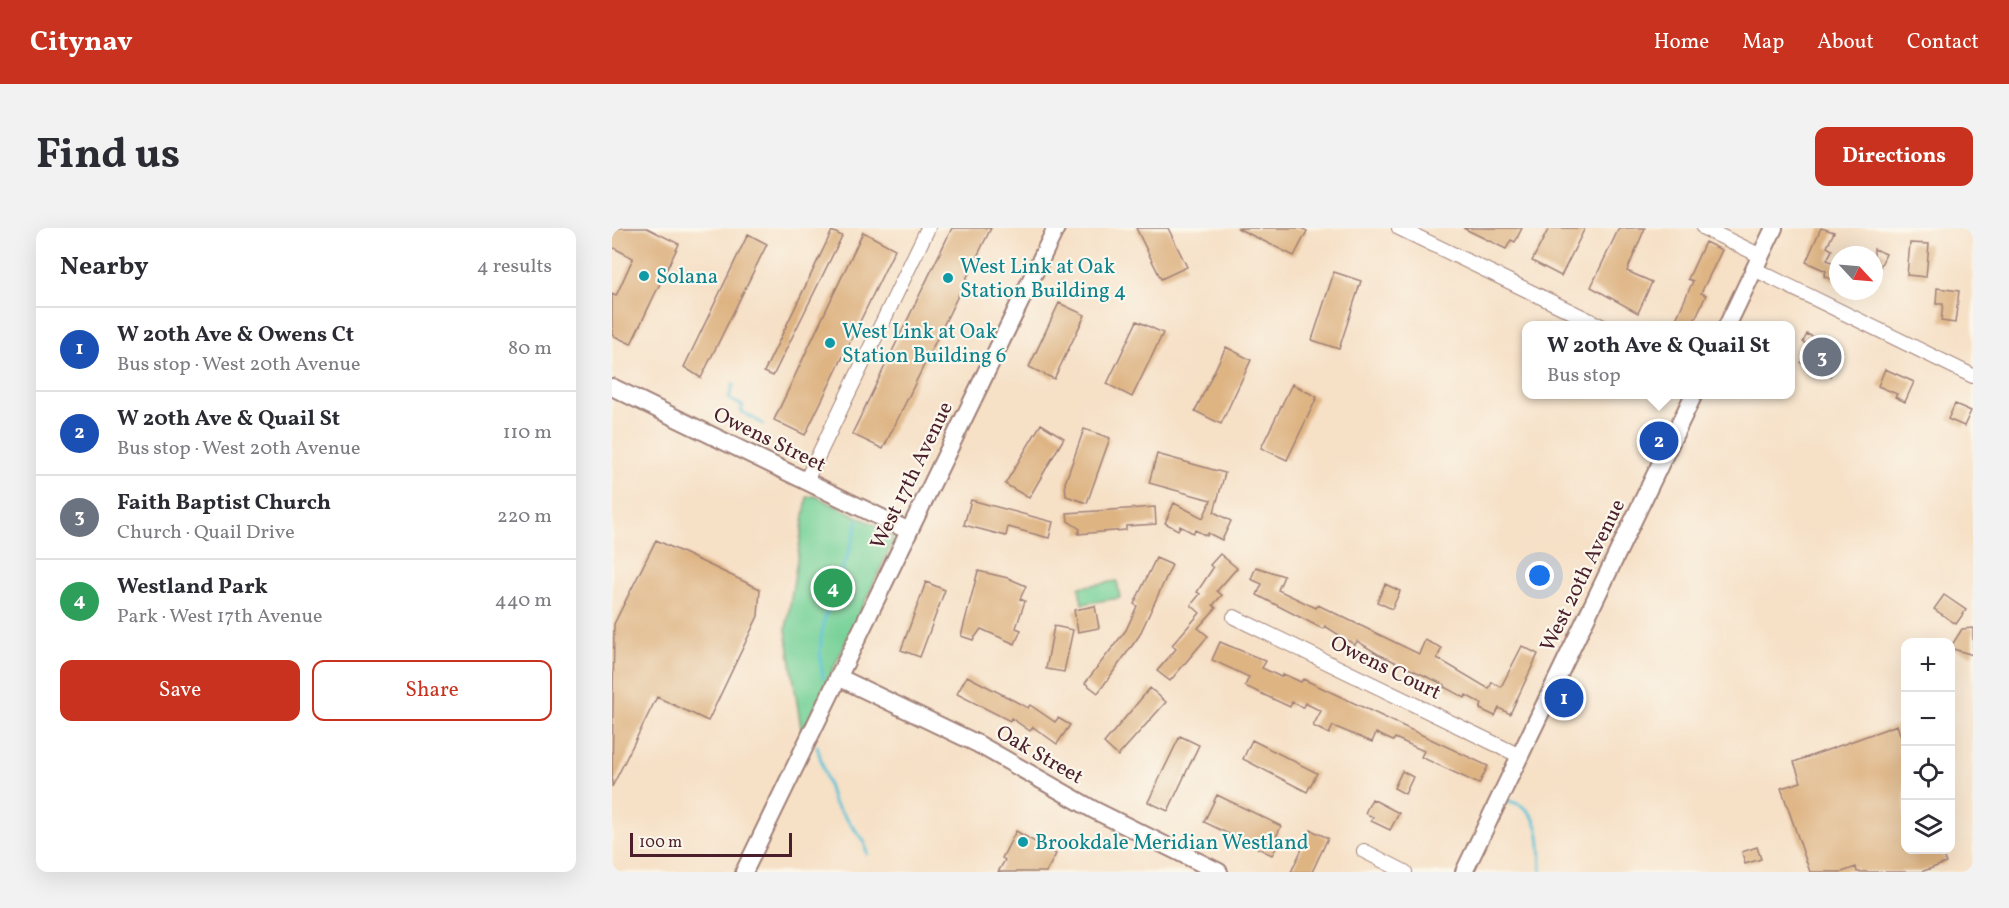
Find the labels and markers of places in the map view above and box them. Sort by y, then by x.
place label: West Link at Oak Station Building 4 [960,253,1126,306]
place label: Solana [656,263,718,292]
marker: Solana [637,269,651,283]
marker: West Link at Oak Station Building 4 [941,271,955,285]
place label: West Link at Oak Station Building 6 [842,318,1007,371]
pin: 3 [1802,334,1842,380]
marker: West Link at Oak Station Building 6 [823,336,837,350]
pin: 2 [1640,418,1678,464]
pin: 4 [814,566,852,610]
pin: 1 [1544,676,1584,720]
place label: Brookdale Meridian Westland [1035,829,1309,858]
marker: Brookdale Meridian Westland [1016,835,1030,849]

